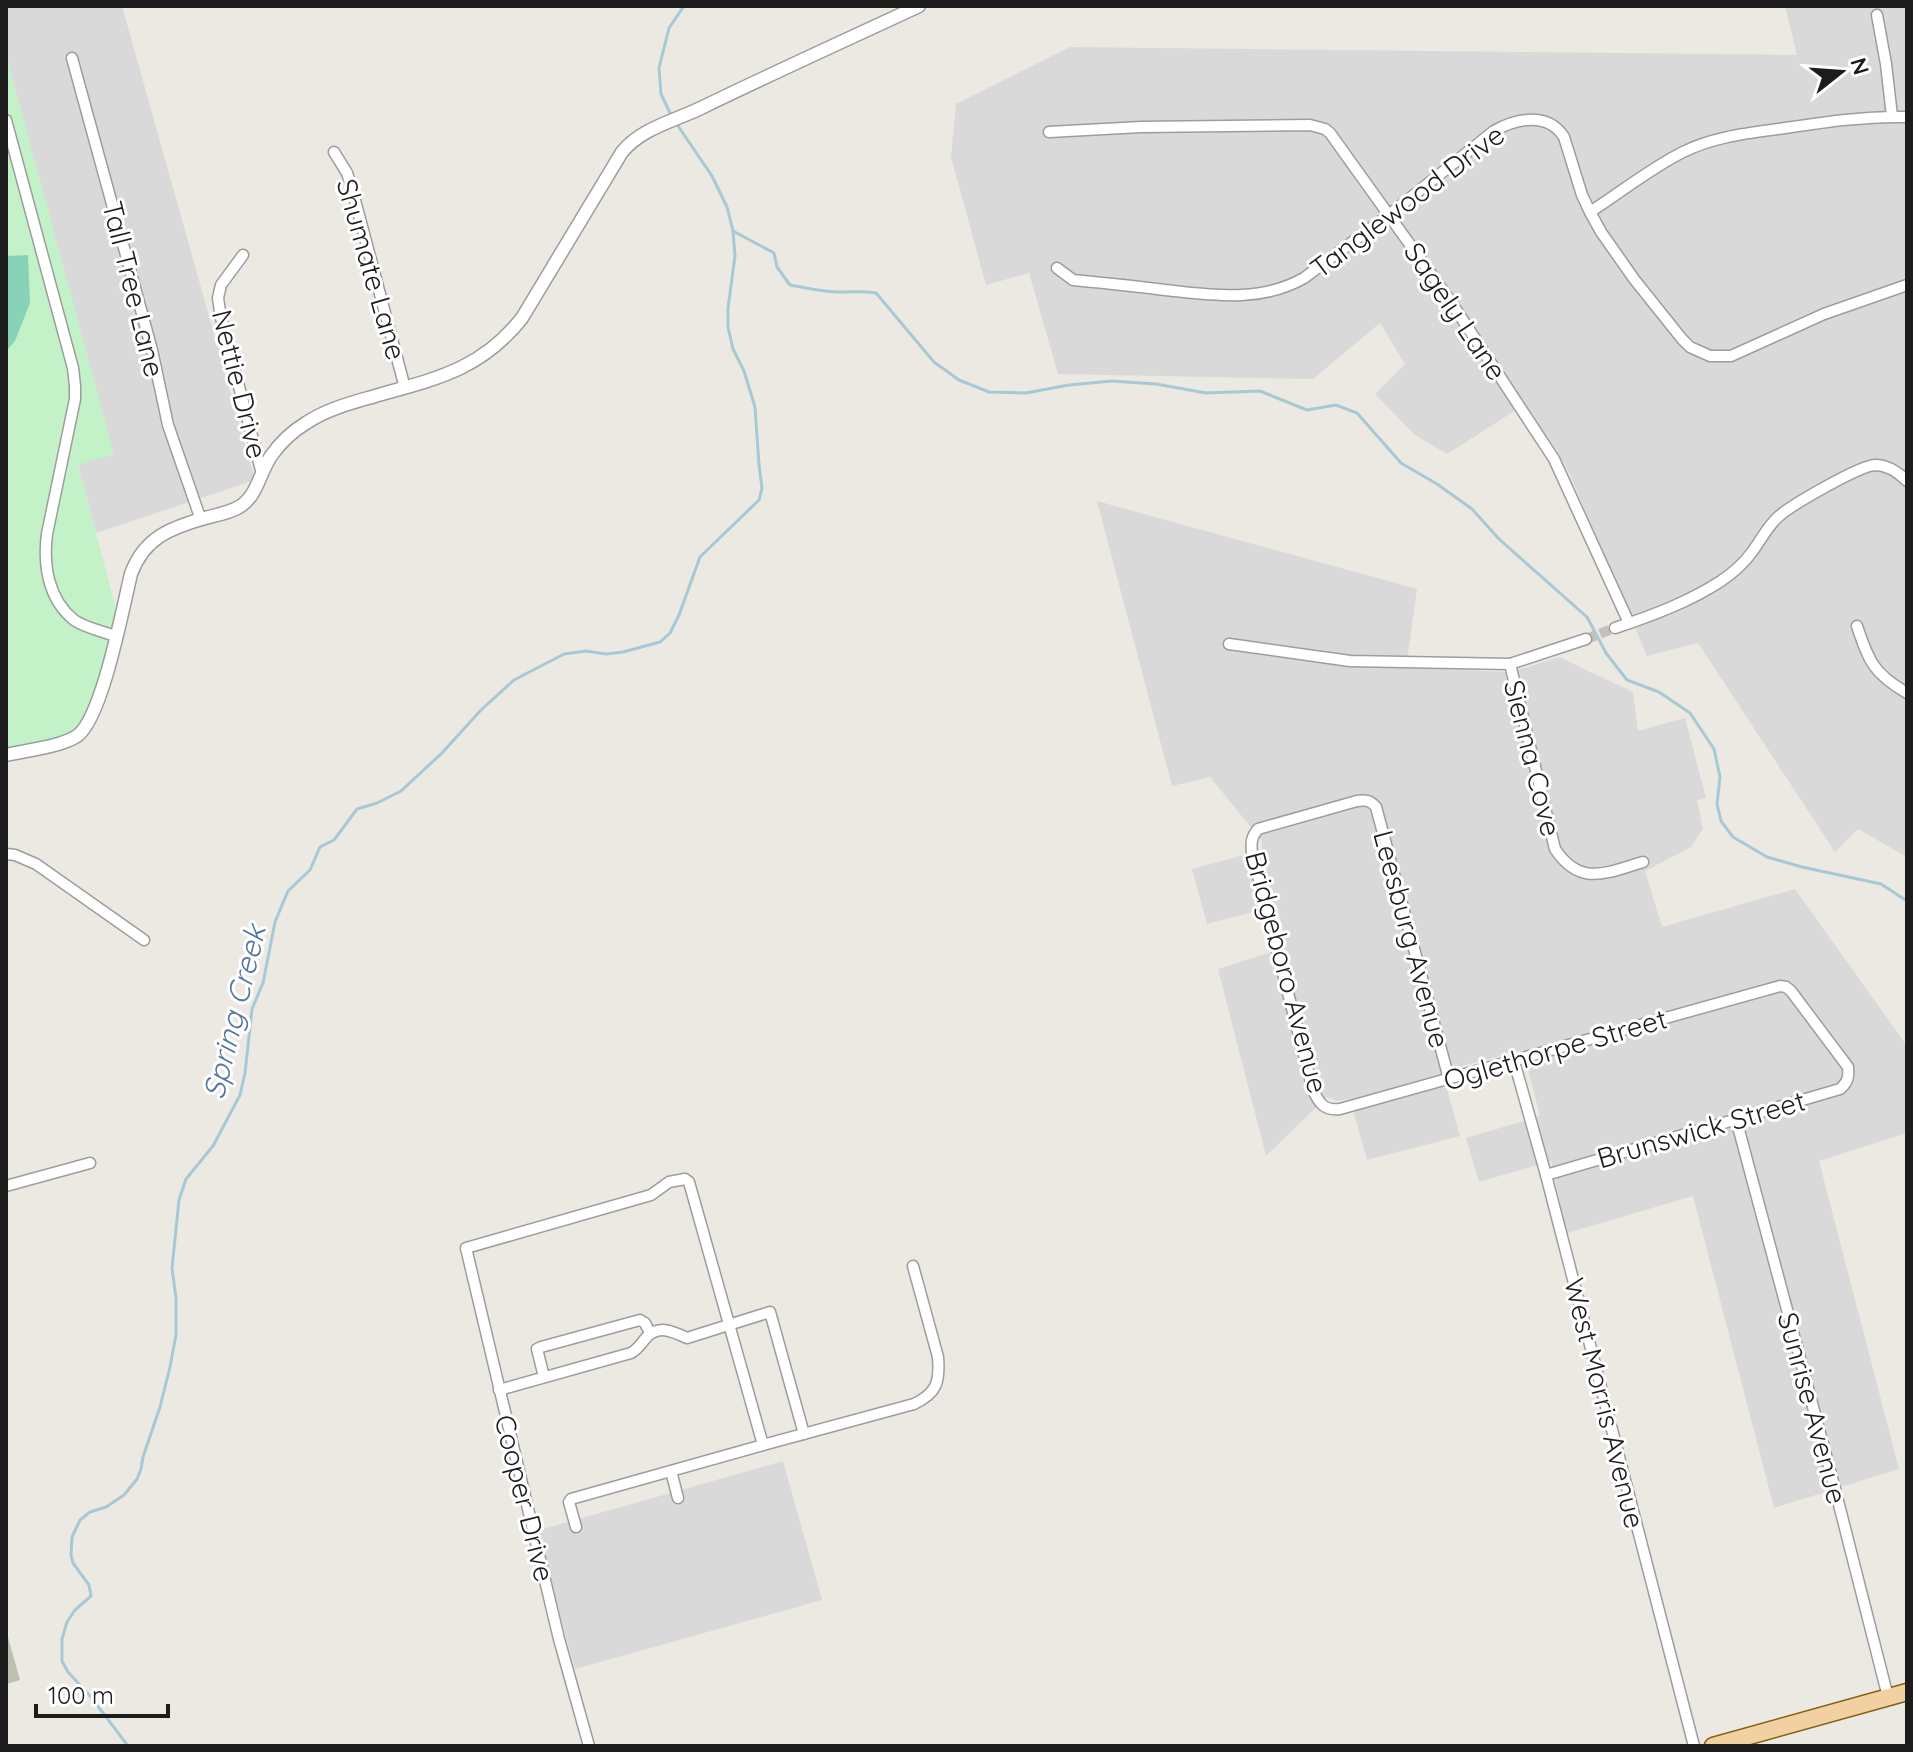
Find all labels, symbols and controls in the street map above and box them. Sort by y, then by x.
north arrow [1801,32,1881,112]
text: N [1844,54,1876,78]
street label: Tanglewood Drive [1303,117,1511,285]
street label: Shumate Lane [329,174,415,364]
street label: Tall Tree Lane [95,197,173,381]
street label: Sagely Lane [1397,235,1515,387]
street label: Nettie Drive [205,306,275,462]
street label: Sienna Cove [1497,676,1569,840]
street label: Leesburg Avenue [1366,826,1458,1052]
street label: Bridgeboro Avenue [1238,847,1336,1097]
water label: Spring Creek [194,918,275,1103]
street label: Oglethorpe Street [1439,1000,1671,1098]
street label: Brunswick Street [1593,1083,1809,1175]
street label: West Morris Avenue [1557,1274,1653,1532]
street label: Sunrise Avenue [1771,1308,1855,1508]
street label: Cooper Drive [487,1411,563,1585]
scale bar [36,1668,168,1718]
text: 100 m [48,1680,114,1710]

